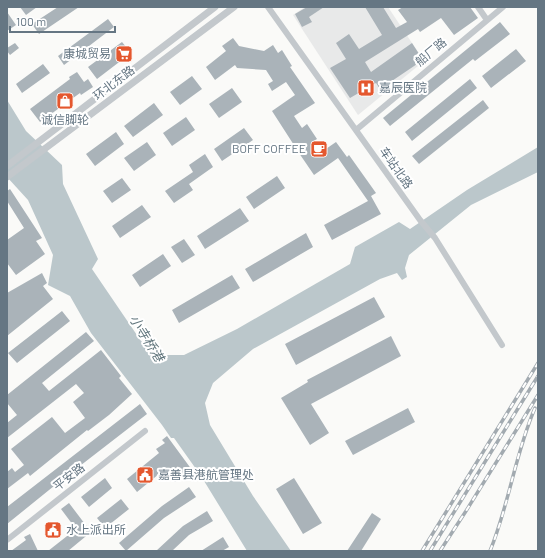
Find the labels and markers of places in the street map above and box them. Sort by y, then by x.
supermarket icon: 康城贸易 [114,44,134,64]
place label: 康城贸易 [63,46,111,60]
hospital icon: 嘉辰医院 [356,78,376,98]
place label: 嘉辰医院 [379,80,427,94]
shop icon: 诚信脚轮 [55,91,75,111]
place label: 诚信脚轮 [41,112,89,126]
cafe icon: BOFF COFFEE [309,139,329,159]
place label: BOFF COFFEE [232,141,306,155]
public building icon: 嘉善县港航管理处 [135,465,155,485]
place label: 嘉善县港航管理处 [158,467,254,481]
public building icon: 水上派出所 [43,520,63,540]
place label: 水上派出所 [66,522,126,536]

